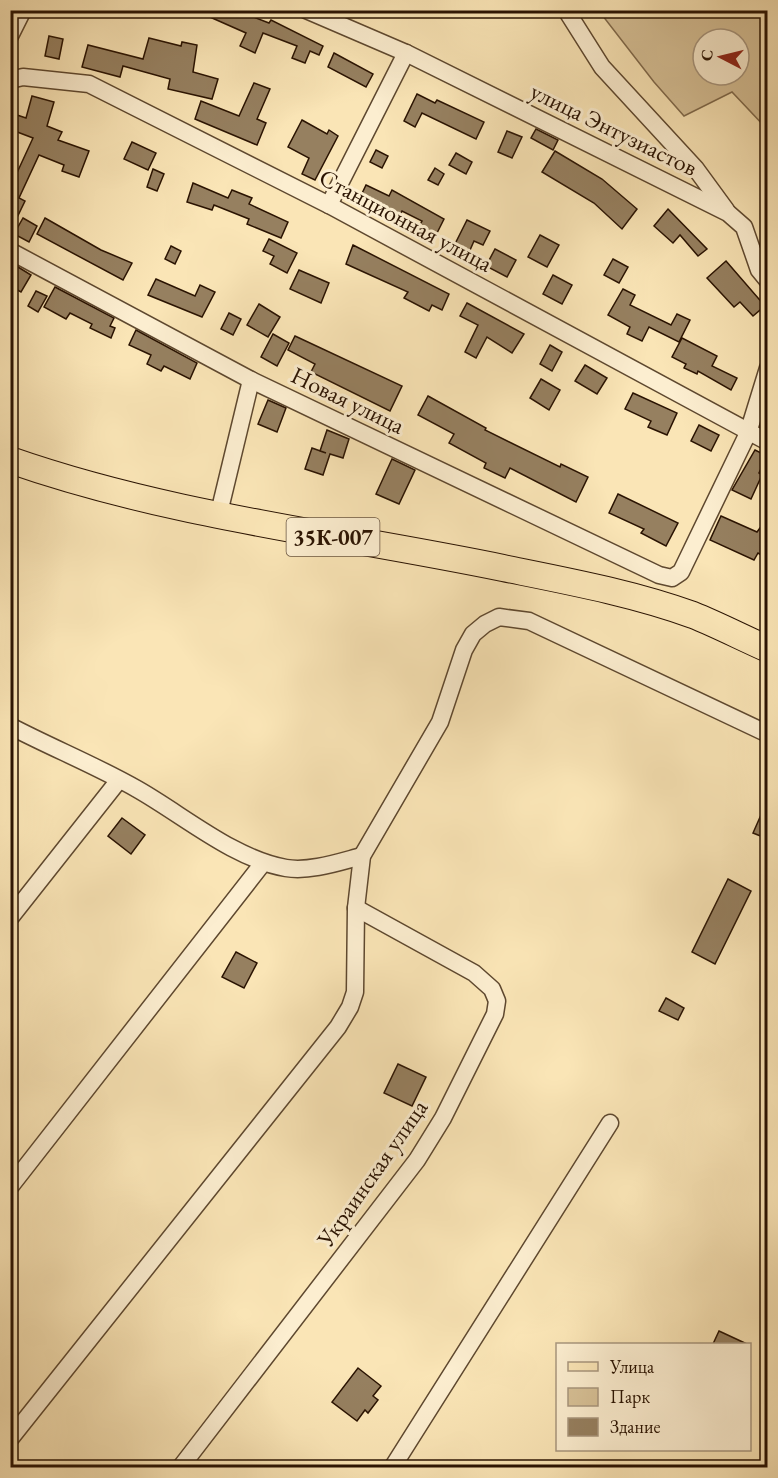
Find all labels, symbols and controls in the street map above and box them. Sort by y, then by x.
north arrow [691,27,751,87]
text: С [695,48,718,62]
street label: улица Энтузиастов [525,75,703,183]
street label: Станционная улица [314,161,498,279]
street label: Новая улица [286,359,410,441]
road number: 35К-007 [286,518,380,556]
street label: Украинская улица [309,1093,435,1254]
legend [556,1343,751,1451]
text: Улица [609,1355,655,1378]
text: Парк [610,1385,650,1408]
text: Здание [610,1415,660,1438]

